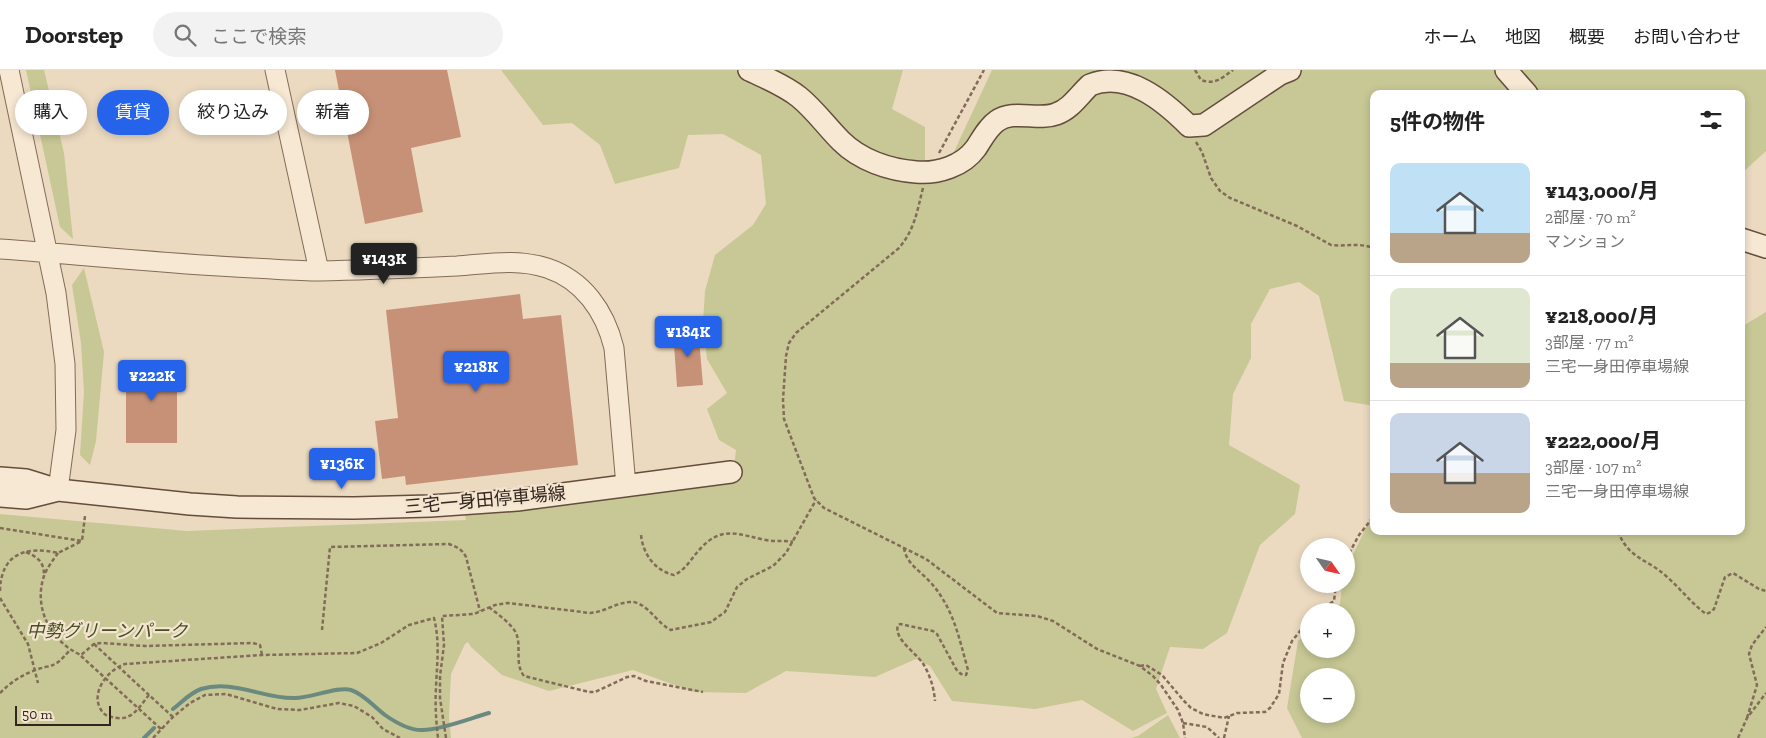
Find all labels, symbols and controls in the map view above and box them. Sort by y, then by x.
search box [153,12,503,57]
text: Doorstep [25,20,123,49]
icon: search [171,21,199,49]
text: ここで検索 [211,25,306,48]
text: ホーム [1424,26,1477,48]
text: 地図 [1505,26,1541,48]
text: 概要 [1569,26,1605,48]
text: お問い合わせ [1633,26,1741,48]
chip: 購入 [15,90,87,135]
chip: 賃貸 [97,90,169,135]
chip: 絞り込み [179,90,287,135]
chip: 新着 [297,90,369,135]
icon: filters [1697,106,1725,134]
text: 5件の物件 [1390,109,1485,134]
text: ¥143,000/月 [1545,178,1659,203]
icon: home [1430,183,1490,243]
text: 2部屋 · 70 m² [1545,208,1636,227]
text: マンション [1545,232,1625,251]
pin: ¥143K [349,242,419,285]
text: ¥143K [362,249,406,268]
text: ¥218,000/月 [1545,303,1658,328]
icon: home [1430,308,1490,368]
pin: ¥184K [653,316,723,358]
text: ¥184K [666,322,710,341]
text: 3部屋 · 77 m² [1545,333,1634,352]
pin: ¥218K [441,350,511,393]
text: ¥218K [454,357,498,376]
text: 三宅一身田停車場線 [1545,357,1689,376]
pin: ¥222K [117,360,187,402]
text: ¥222K [129,366,175,385]
text: ¥222,000/月 [1545,428,1661,453]
icon: home [1430,433,1490,493]
pin: ¥136K [307,448,377,490]
text: ¥136K [320,454,364,473]
text: 3部屋 · 107 m² [1545,458,1642,477]
street label: 三宅一身田停車場線 [403,482,567,518]
text: 三宅一身田停車場線 [1545,482,1689,501]
north arrow [1300,538,1355,592]
map controls [1300,538,1355,723]
button: + [1300,603,1355,658]
park label: 中勢グリーンパーク [26,620,189,642]
button: − [1300,668,1355,723]
scale bar [15,703,111,726]
text: 50 m [22,706,53,723]

